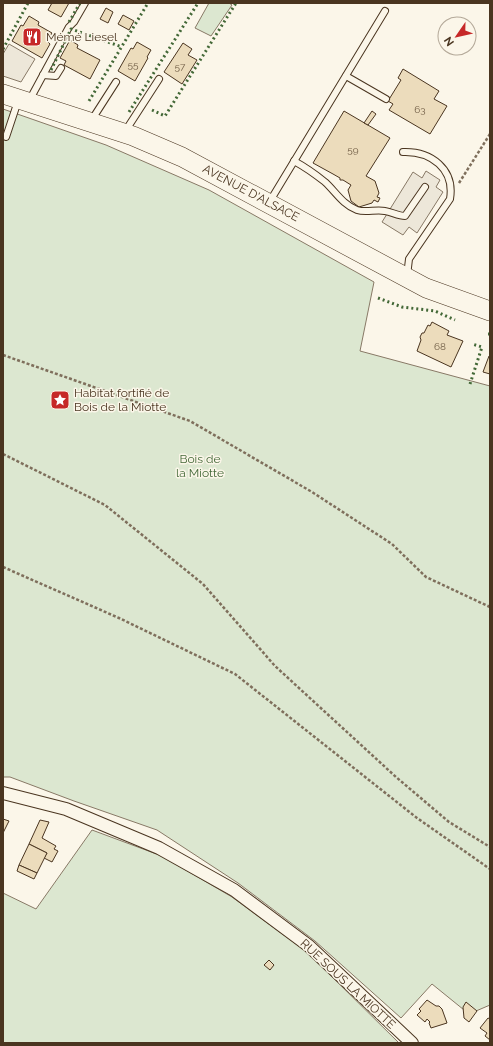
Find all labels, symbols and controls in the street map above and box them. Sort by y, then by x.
north arrow [437,16,477,56]
restaurant icon: Mémé Liesel [21,26,43,48]
place label: Mémé Liesel [46,30,118,44]
text: N [441,34,457,48]
house number: 55 [128,59,139,70]
house number: 57 [175,61,186,72]
house number: 63 [414,104,426,115]
house number: 59 [347,144,359,155]
street label: AVENUE D'ALSACE [200,162,302,224]
house number: 68 [434,341,446,352]
place label: Habitat fortifié de Bois de la Miotte [74,386,169,414]
place icon: Habitat fortifié de Bois de la Miotte [49,389,71,411]
park label: Bois de la Miotte [176,452,224,480]
street label: RUE SOUS LA MIOTTE [298,936,398,1032]

